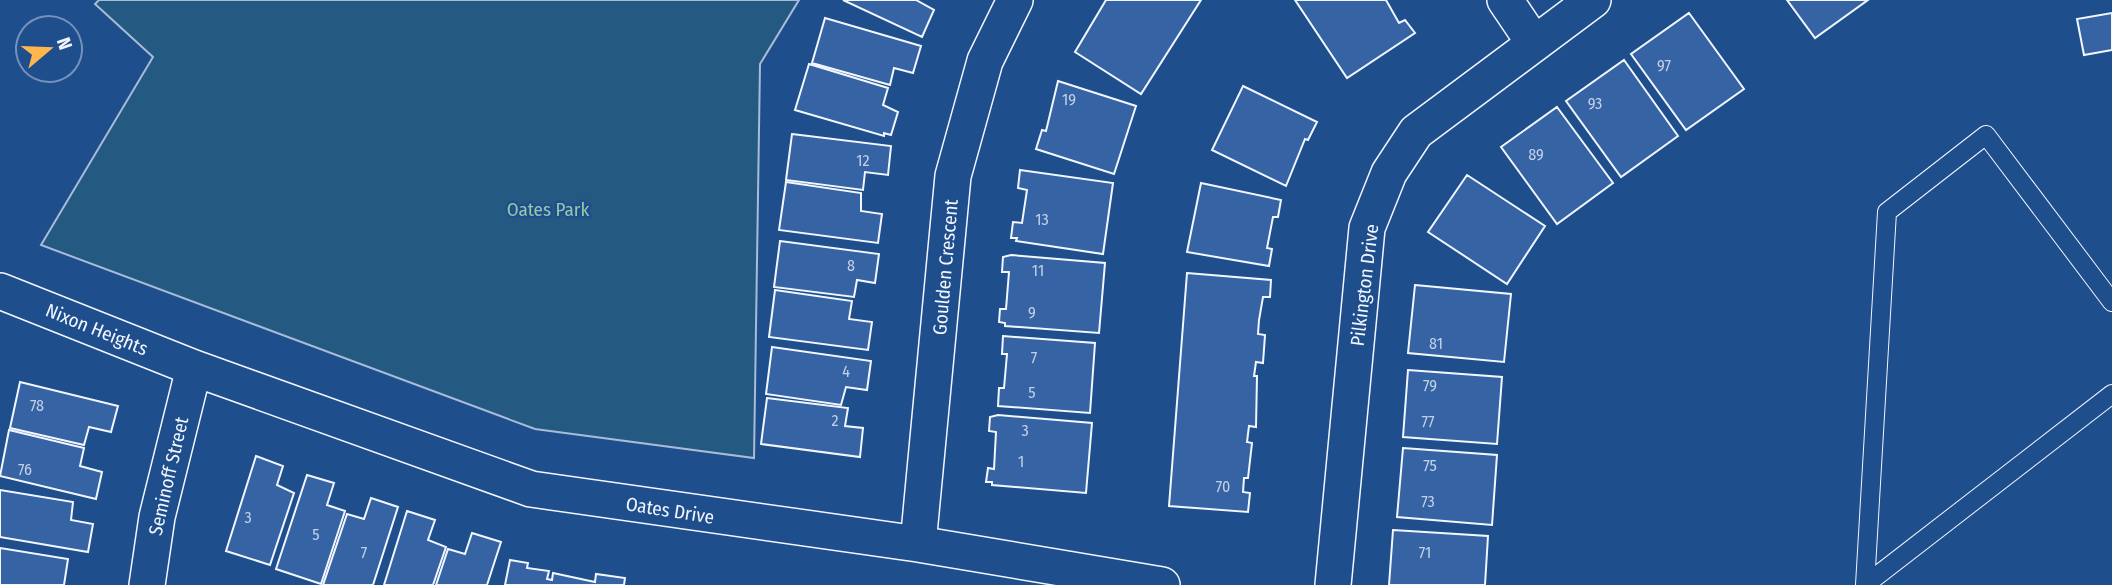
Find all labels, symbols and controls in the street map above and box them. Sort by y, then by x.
north arrow [14,14,84,84]
text: N [52,34,77,53]
house number: 97 [1657,56,1672,75]
house number: 19 [1062,90,1076,109]
house number: 93 [1588,94,1602,113]
house number: 89 [1528,145,1544,164]
house number: 12 [856,151,870,170]
street label: Goulden Crescent [928,197,963,336]
park label: Oates Park [507,198,589,221]
house number: 13 [1035,210,1049,229]
street label: Pilkington Drive [1346,223,1383,347]
house number: 8 [847,256,855,275]
house number: 11 [1032,261,1044,280]
street label: Nixon Heights [42,299,151,360]
house number: 9 [1028,303,1036,322]
house number: 81 [1429,334,1443,353]
house number: 7 [1031,348,1038,367]
house number: 4 [842,362,850,381]
house number: 79 [1423,376,1437,395]
house number: 5 [1028,383,1036,402]
house number: 78 [30,396,44,415]
house number: 2 [831,411,839,430]
house number: 77 [1421,412,1435,431]
street label: Seminoff Street [144,414,193,538]
house number: 3 [1021,421,1029,440]
house number: 1 [1018,452,1024,471]
house number: 75 [1423,456,1437,475]
house number: 76 [18,460,32,479]
house number: 70 [1216,477,1230,496]
street label: Oates Drive [624,492,716,529]
house number: 73 [1421,492,1435,511]
house number: 3 [244,508,252,527]
house number: 5 [312,525,320,544]
house number: 7 [361,543,368,562]
house number: 71 [1419,543,1431,562]

